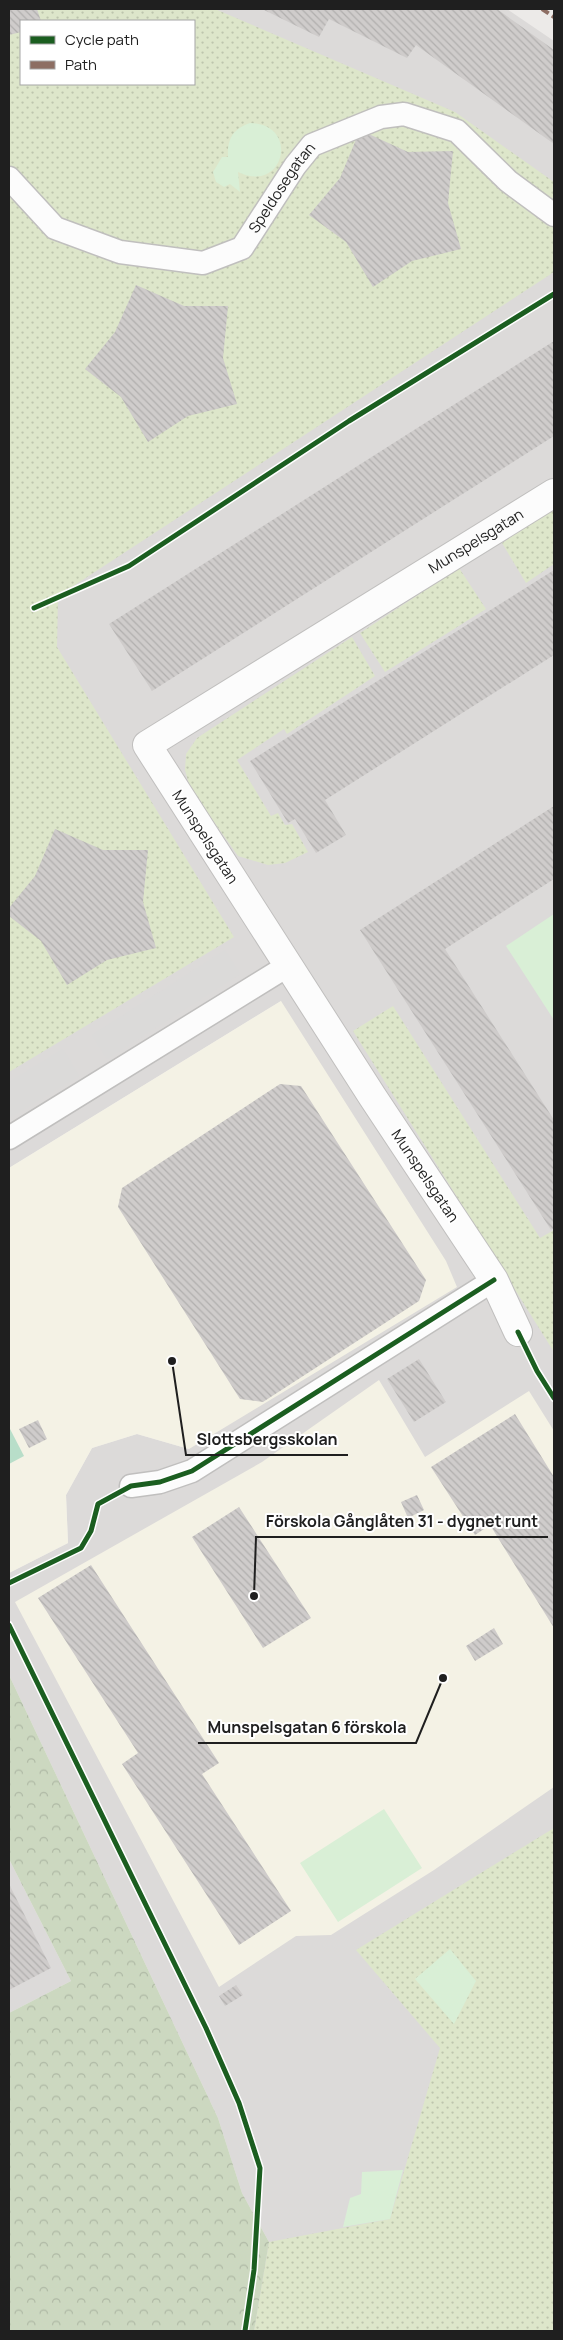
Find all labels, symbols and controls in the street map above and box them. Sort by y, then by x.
legend [20,20,195,85]
text: Cycle path [65,29,139,50]
text: Path [65,54,97,75]
street label: Speldosegatan [243,138,320,237]
street label: Munspelsgatan [424,503,527,578]
street label: Munspelsgatan [167,786,244,888]
street label: Munspelsgatan [387,1125,464,1226]
callout: Slottsbergsskolan [186,1424,348,1455]
text: Slottsbergsskolan [196,1428,338,1450]
callout: Förskola Gånglåten 31 - dygnet runt [256,1506,548,1537]
text: Förskola Gånglåten 31 - dygnet runt [266,1510,538,1532]
callout: Munspelsgatan 6 förskola [198,1712,416,1743]
text: Munspelsgatan 6 förskola [208,1716,406,1738]

